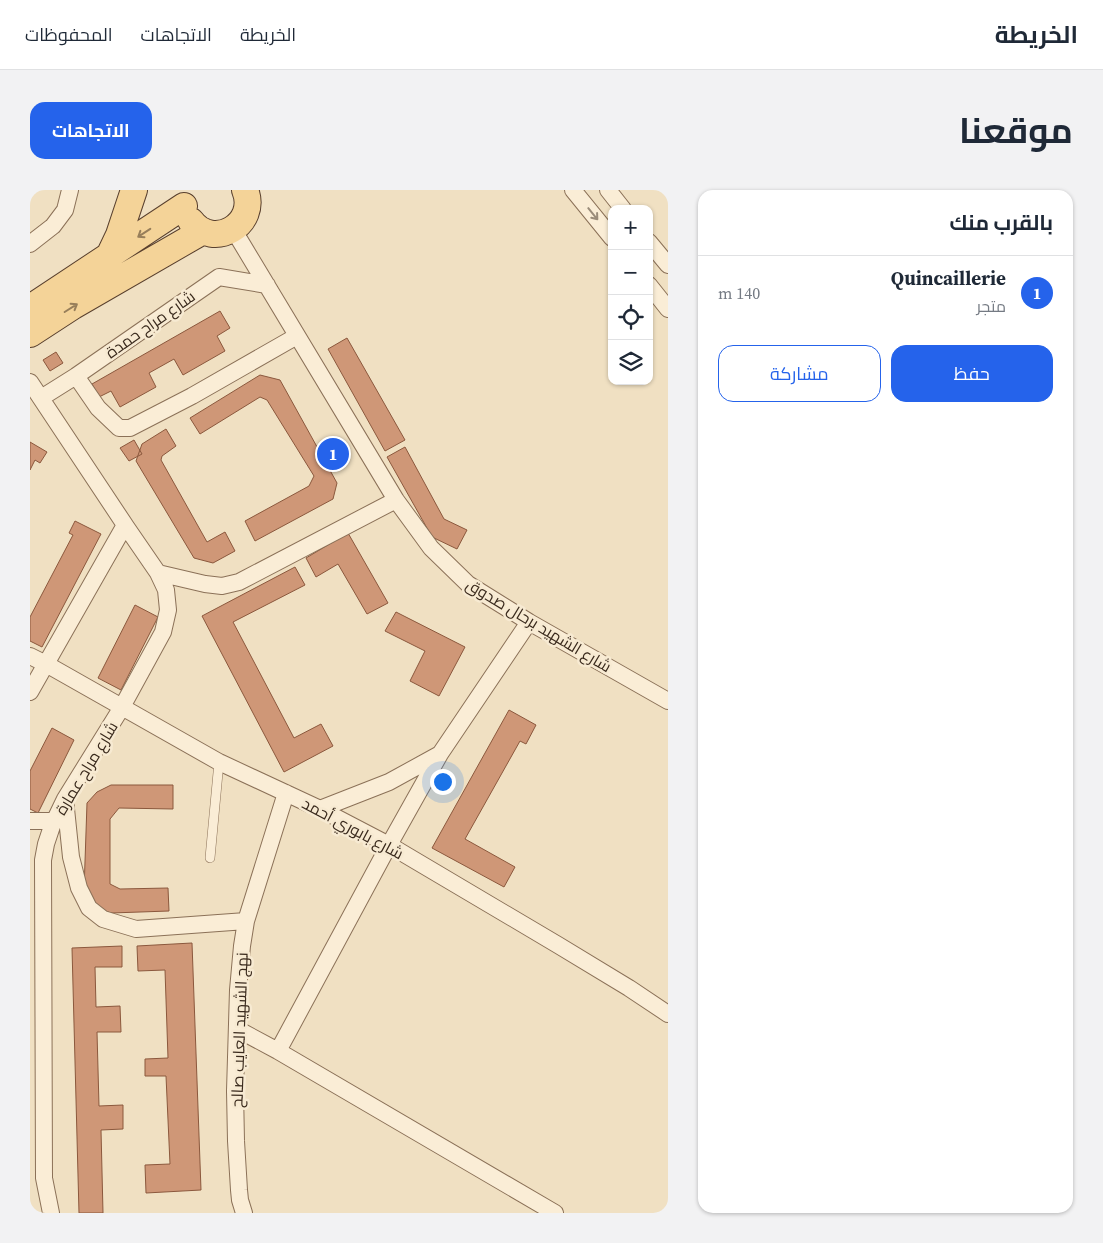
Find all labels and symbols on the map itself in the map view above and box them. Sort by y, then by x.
one-way arrow [587,207,598,220]
one-way arrow [137,228,151,238]
street label: شارع مراح حمدة [101,285,200,364]
one-way arrow [64,303,78,313]
pin: 1 [317,435,349,473]
street label: شارع الشهيد برحال صدوق [462,573,616,678]
street label: شارع مراح عمارة [49,717,123,819]
your location [430,769,456,795]
street label: شارع بابوري أحمد [297,792,408,867]
street label: نهج الشهيد العايب صالح [225,952,254,1108]

